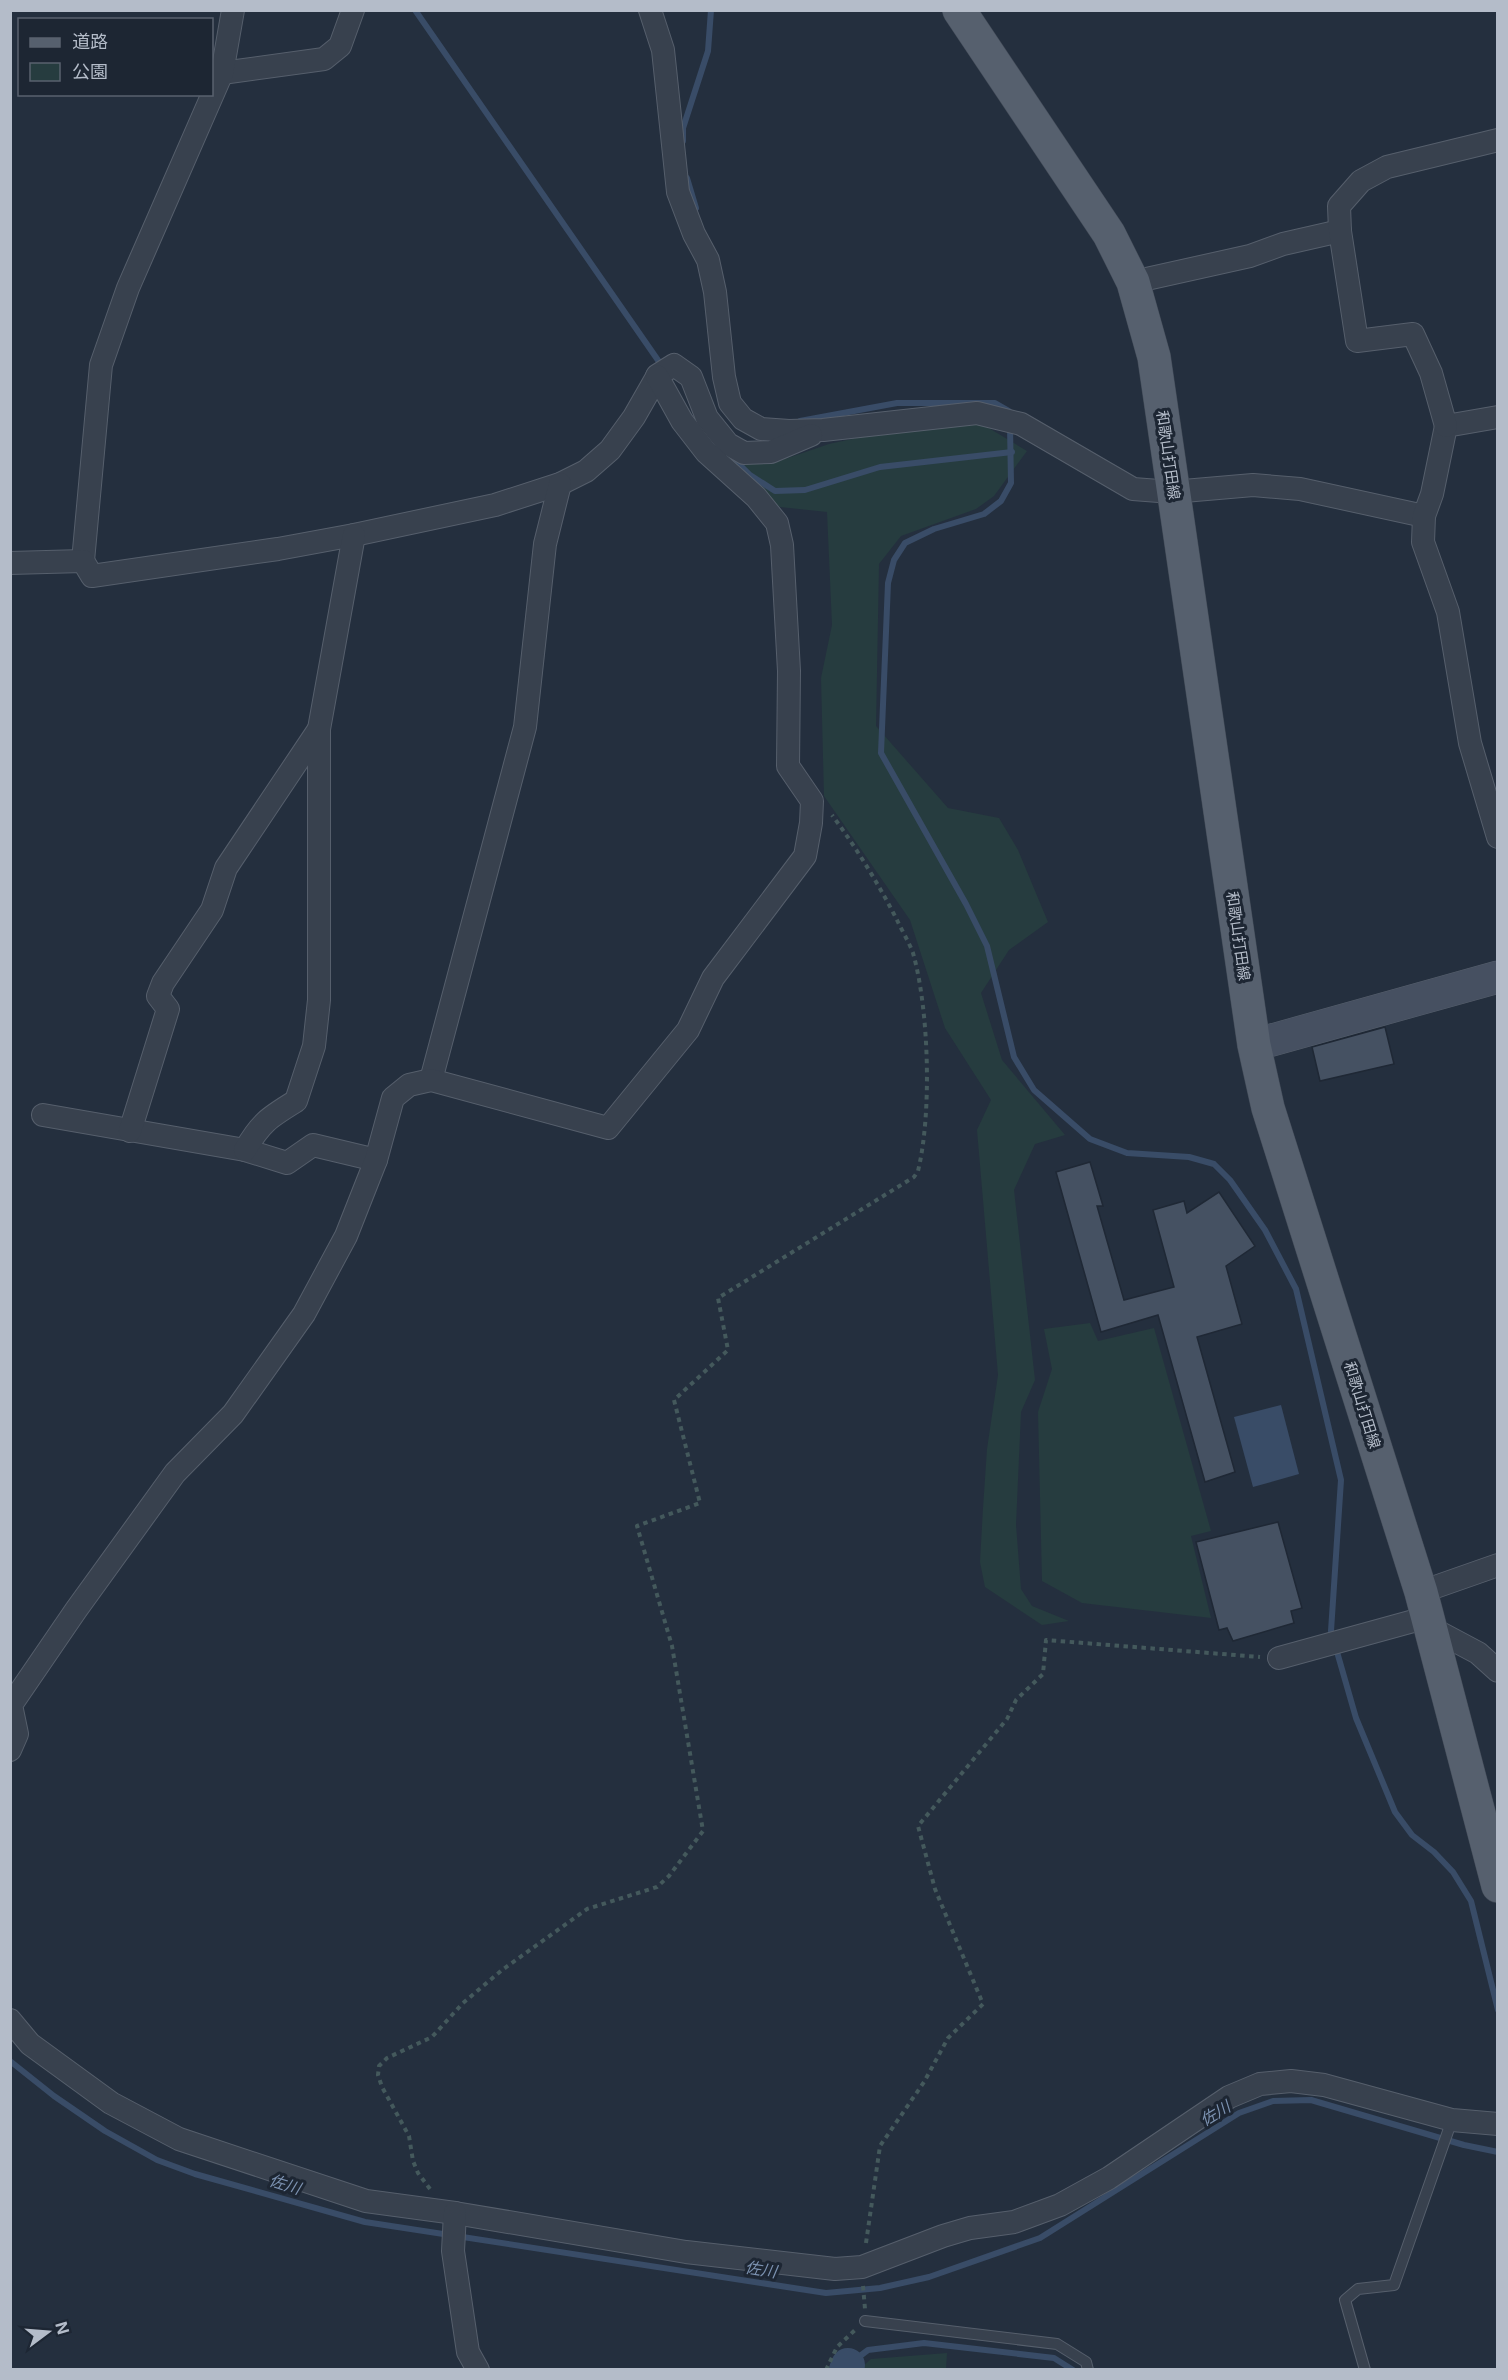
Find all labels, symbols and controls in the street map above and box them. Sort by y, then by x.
legend [18,18,213,96]
text: 道路 [72,31,108,52]
text: 公園 [72,61,108,82]
street label: 和歌山打田線 [1153,409,1184,501]
street label: 和歌山打田線 [1223,890,1254,982]
street label: 和歌山打田線 [1340,1359,1385,1451]
water label: 佐川 [1196,2095,1236,2130]
water label: 佐川 [267,2170,305,2199]
water label: 佐川 [744,2257,780,2282]
north arrow [18,2302,78,2362]
text: N [51,2319,74,2336]

